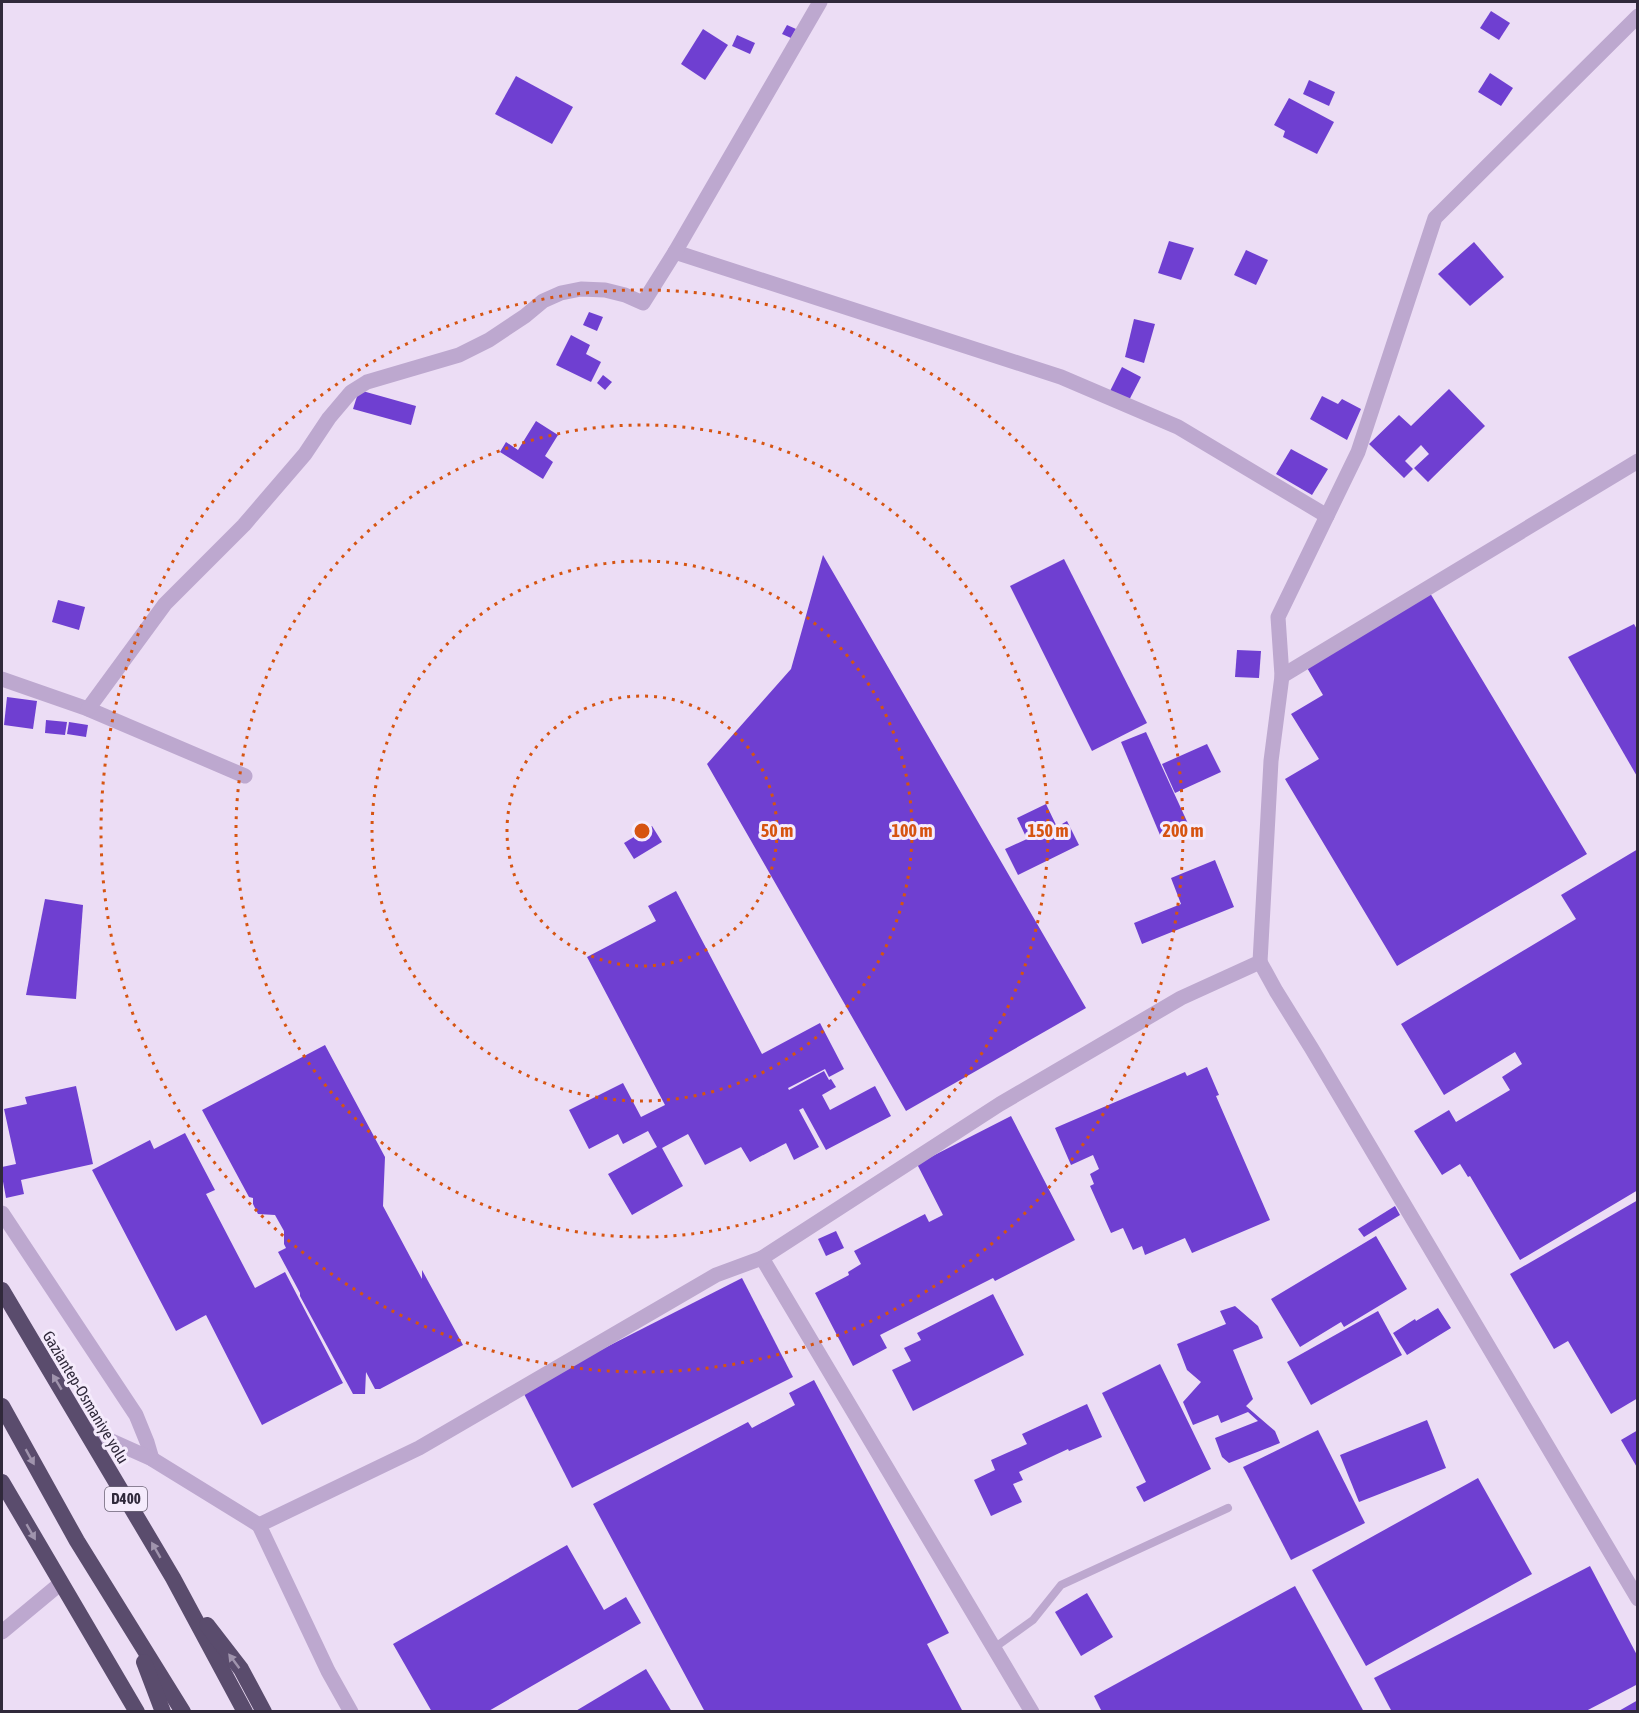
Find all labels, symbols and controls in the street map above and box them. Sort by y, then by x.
text: 50 m [761,820,793,841]
text: 100 m [892,820,932,841]
text: 150 m [1028,820,1068,841]
text: 200 m [1163,820,1203,841]
centre of rings [632,821,652,841]
street label: Gaziantep-Osmaniye yolu [39,1328,133,1467]
one-way arrow [52,1373,62,1390]
one-way arrow [25,1449,35,1466]
road number: D400 [105,1487,147,1511]
one-way arrow [26,1524,36,1541]
one-way arrow [151,1541,161,1558]
one-way arrow [229,1654,241,1669]

